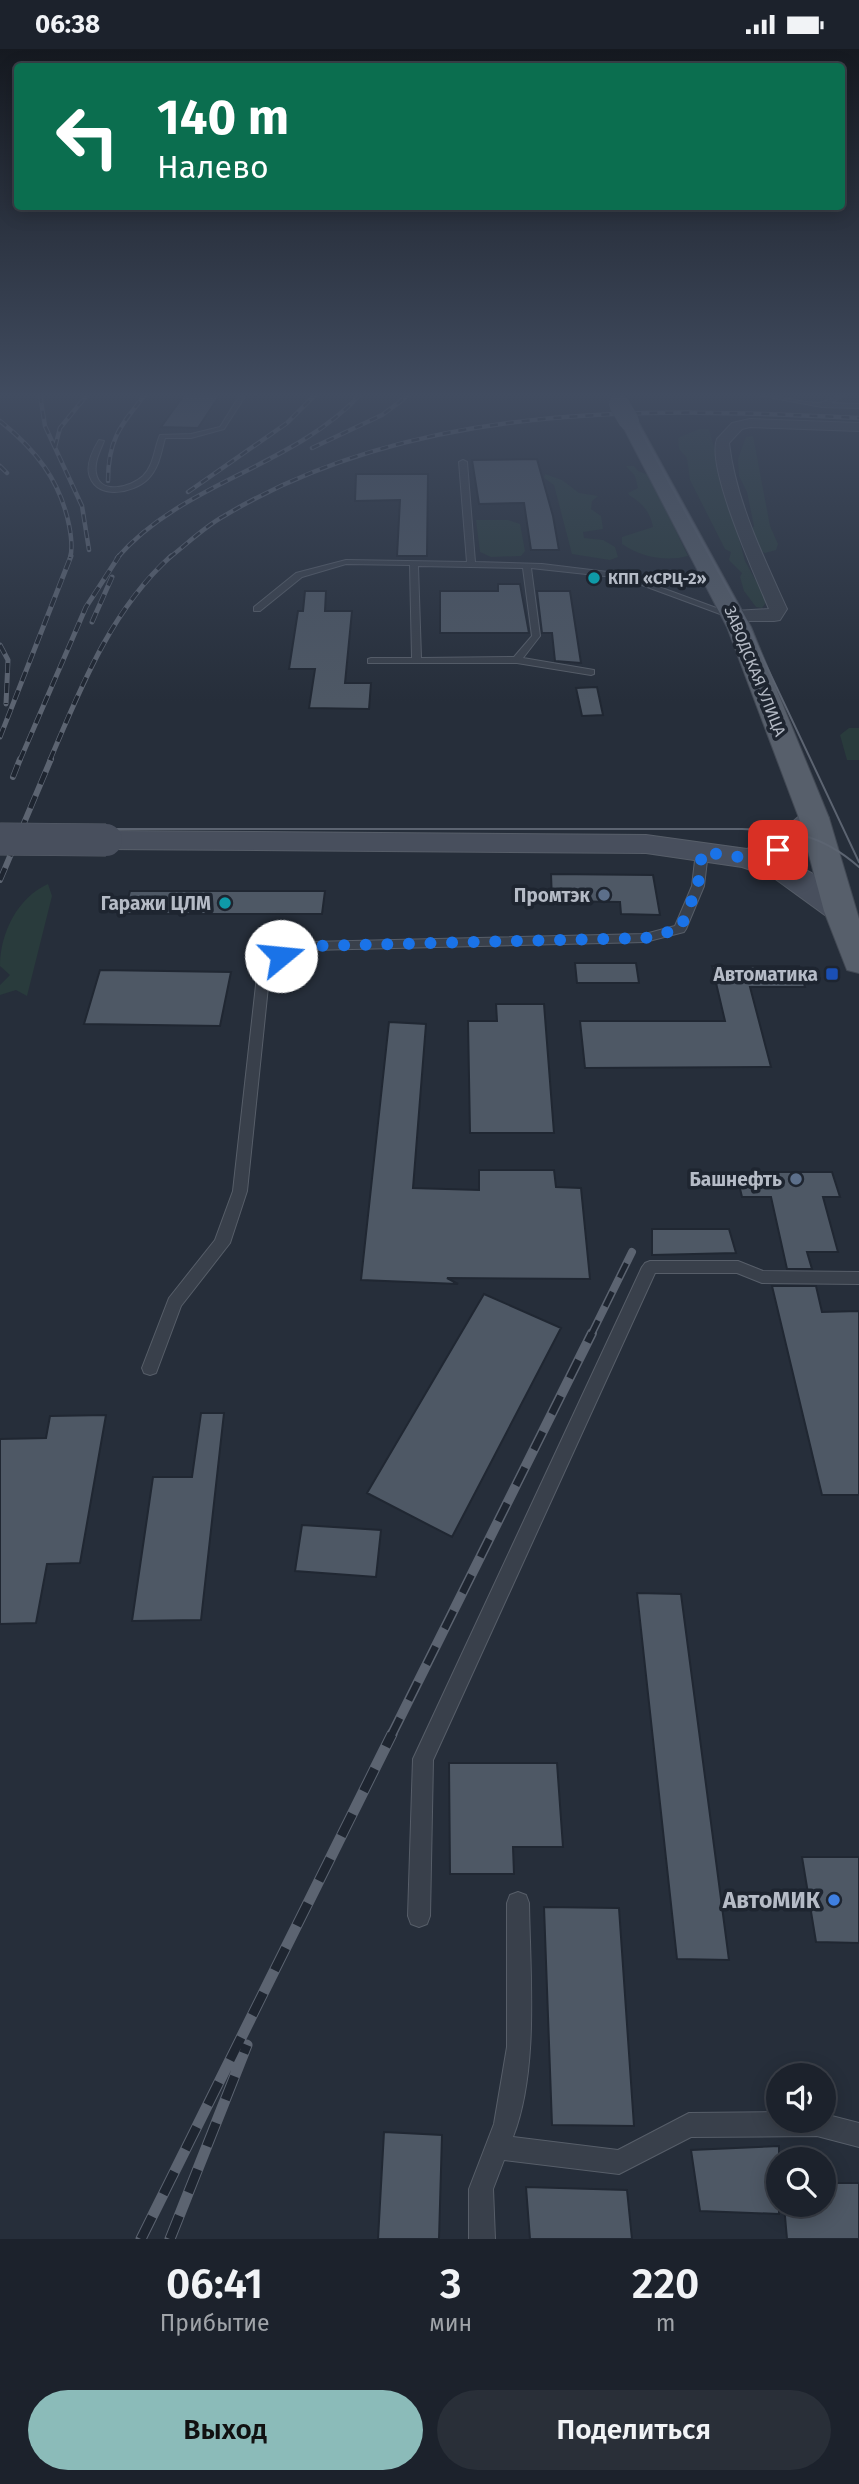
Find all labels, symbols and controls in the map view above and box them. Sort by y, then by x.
text: 06:38 [35,9,100,40]
text: 140 m [157,88,289,147]
icon: left [42,91,133,182]
text: Налево [157,148,269,186]
place label: КПП «СРЦ-2» [608,569,706,588]
marker: КПП «СРЦ-2» [586,570,602,586]
street label: ЗАВОДСКАЯ УЛИЦА [720,603,790,740]
pin [748,820,808,880]
icon: arrive [759,831,797,869]
place label: Промтэк [514,884,591,907]
marker: Промтэк [596,887,612,903]
place label: Гаражи ЦЛМ [101,892,211,915]
marker: Гаражи ЦЛМ [217,895,233,911]
position arrow [244,919,318,993]
place label: Автоматика [712,963,818,986]
marker: Автоматика [824,966,840,982]
place label: Башнефть [689,1168,782,1191]
marker: Башнефть [788,1171,804,1187]
place label: АвтоМИК [722,1886,821,1914]
marker: АвтоМИК [826,1892,842,1908]
map controls [766,2063,836,2217]
button: sound [766,2063,836,2133]
button: search [766,2147,836,2217]
text: 06:41 [166,2259,263,2309]
text: 3 [440,2259,462,2309]
text: 220 [632,2259,699,2309]
text: Прибытие [160,2309,270,2337]
text: мин [429,2309,472,2337]
text: m [656,2309,675,2337]
button: Выход [28,2390,423,2470]
button: Поделиться [437,2390,831,2470]

